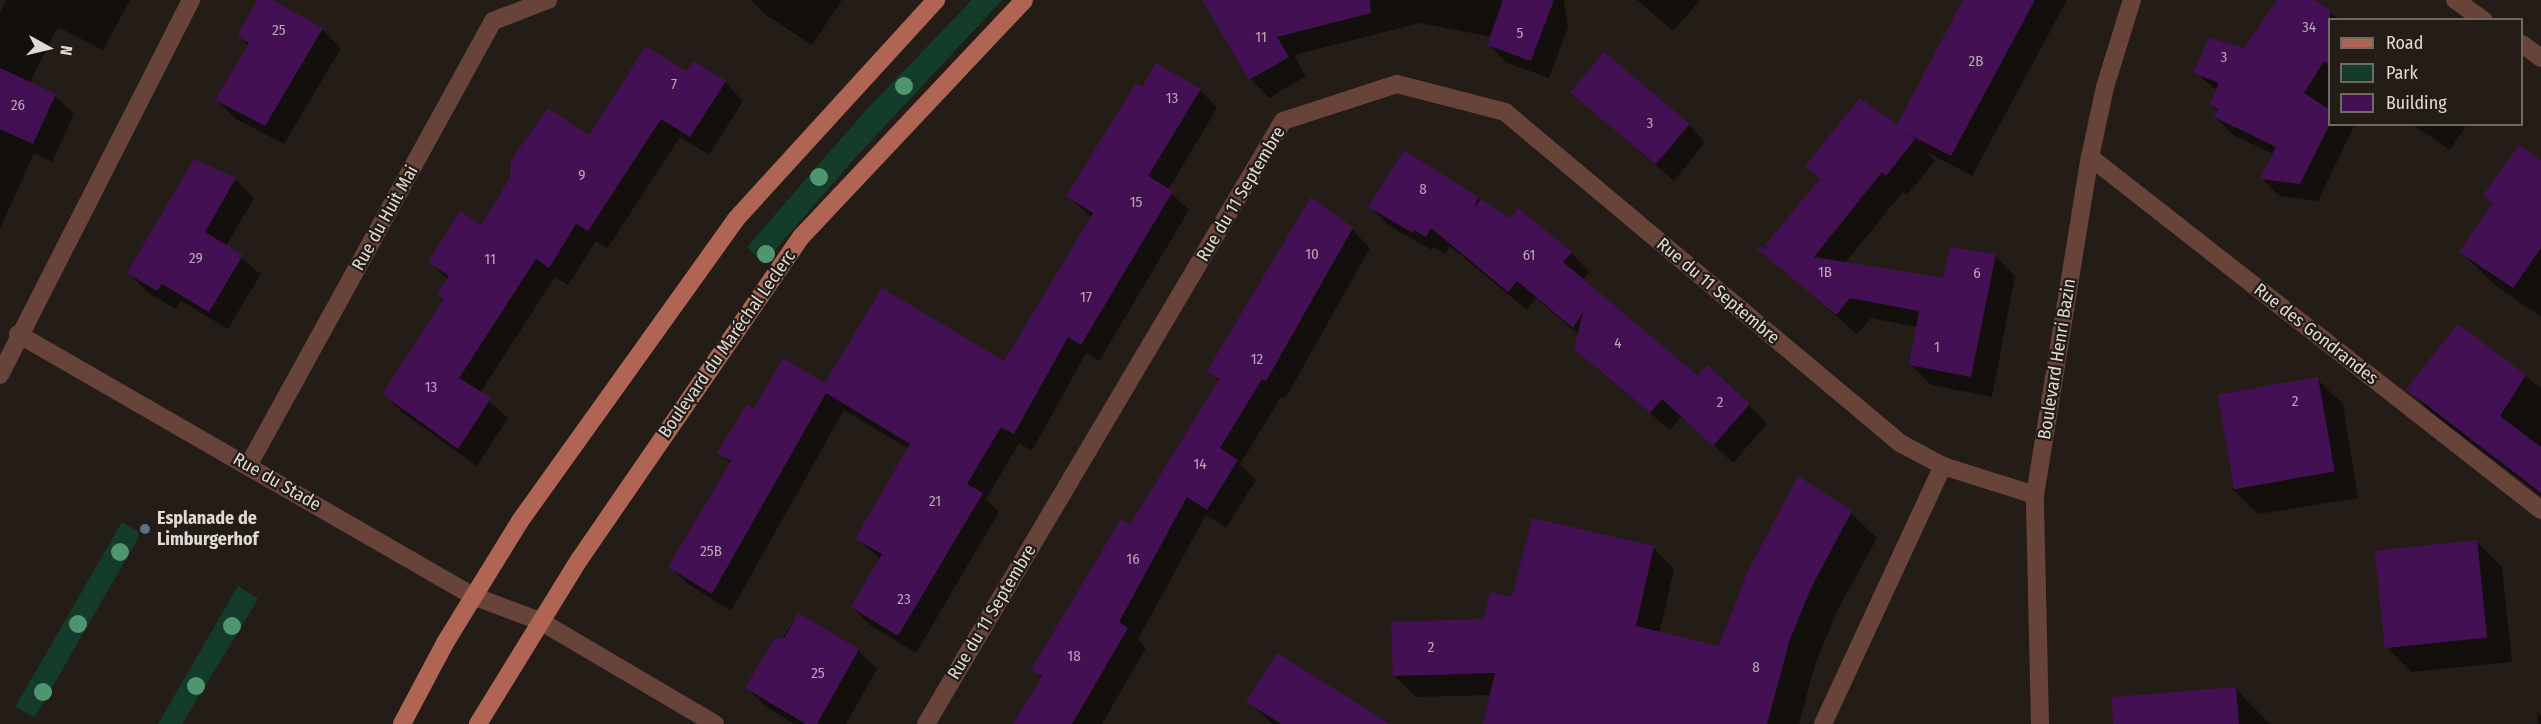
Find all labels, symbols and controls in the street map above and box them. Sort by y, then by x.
north arrow [18,18,78,78]
legend [2328,18,2523,126]
house number: 34 [2302,19,2316,37]
house number: 25 [272,22,286,40]
house number: 5 [1517,25,1523,43]
house number: 11 [1255,29,1267,47]
text: Road [2386,32,2423,54]
text: N [56,45,76,57]
house number: 3 [2221,49,2227,67]
house number: 2B [1969,53,1983,71]
text: Park [2386,62,2418,84]
house number: 7 [671,76,677,94]
house number: 13 [1166,90,1178,108]
text: Building [2386,92,2447,114]
house number: 26 [11,97,25,115]
house number: 3 [1647,115,1653,133]
street label: Rue du 11 Septembre [1192,123,1290,265]
street label: Rue du Huit Mai [347,162,423,274]
house number: 9 [578,167,586,185]
house number: 8 [1419,181,1427,199]
house number: 15 [1130,194,1142,212]
street label: Rue du 11 Septembre [1652,233,1784,349]
street label: Boulevard du Maréchal Leclerc [654,246,800,442]
house number: 10 [1305,246,1319,264]
house number: 61 [1523,247,1535,265]
house number: 29 [189,250,203,268]
house number: 11 [484,251,496,269]
house number: 1B [1818,264,1832,282]
house number: 6 [1973,265,1981,283]
street label: Boulevard Henri Bazin [2034,277,2080,441]
street label: Rue des Gondrandes [2249,279,2383,389]
house number: 17 [1080,289,1092,307]
house number: 4 [1614,335,1622,353]
house number: 1 [1934,339,1940,357]
house number: 12 [1251,351,1263,369]
house number: 13 [425,379,437,397]
house number: 2 [2292,393,2298,411]
house number: 2 [1717,394,1723,412]
street label: Rue du Stade [229,448,325,516]
house number: 14 [1193,456,1207,474]
house number: 21 [929,493,941,511]
place label: Esplanade de Limburgerhof [157,508,259,550]
marker: Esplanade de Limburgerhof [138,522,152,536]
street label: Rue du 11 Septembre [943,541,1041,683]
house number: 25B [700,543,722,561]
house number: 16 [1126,551,1140,569]
house number: 23 [897,591,911,609]
house number: 2 [1428,639,1434,657]
house number: 18 [1067,648,1081,666]
house number: 8 [1752,659,1760,677]
house number: 25 [811,665,825,683]

